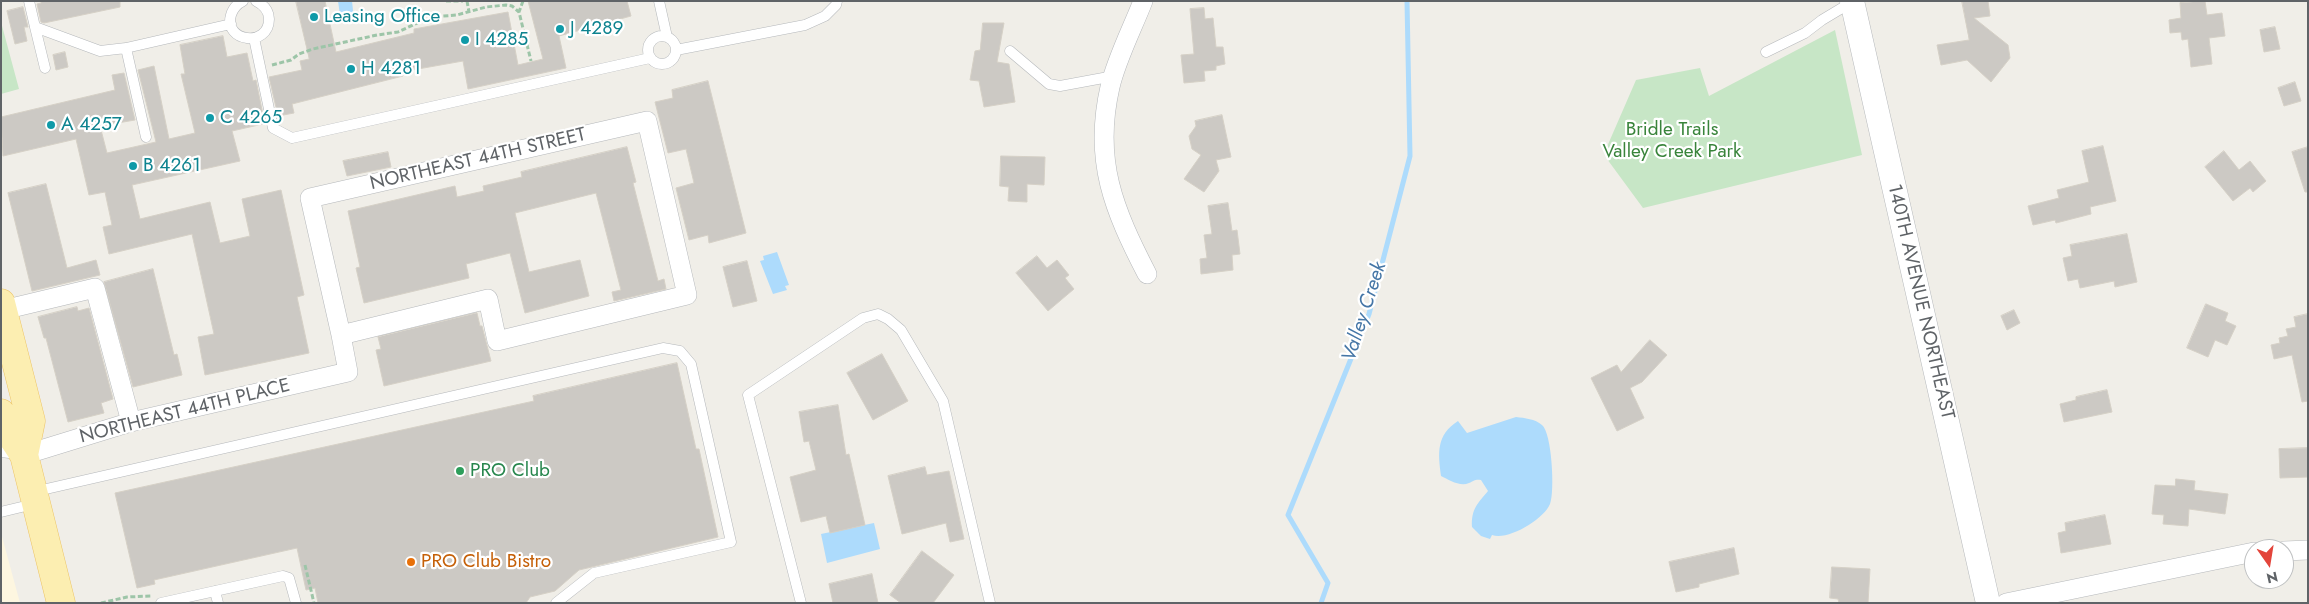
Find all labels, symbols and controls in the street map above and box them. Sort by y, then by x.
place label: Leasing Office [324,6,440,28]
marker: Leasing Office [308,11,320,23]
place label: J 4289 [570,18,623,40]
marker: J 4289 [554,23,566,35]
place label: I 4285 [475,29,528,51]
marker: I 4285 [459,34,471,46]
place label: H 4281 [361,58,421,80]
marker: H 4281 [345,63,357,75]
place label: C 4265 [220,107,282,129]
marker: C 4265 [204,112,216,124]
place label: A 4257 [61,114,122,136]
marker: A 4257 [45,119,57,131]
park label: Bridle Trails Valley Creek Park [1603,119,1741,163]
street label: NORTHEAST 44TH STREET [368,124,588,196]
place label: B 4261 [143,155,201,177]
marker: B 4261 [127,160,139,172]
street label: 140TH AVENUE NORTHEAST [1882,182,1958,422]
water label: Valley Creek [1338,259,1392,365]
street label: NORTHEAST 44TH PLACE [77,375,293,449]
place label: PRO Club [470,460,550,482]
marker: PRO Club [454,465,466,477]
north arrow [2244,539,2294,589]
place label: PRO Club Bistro [421,551,551,573]
marker: PRO Club Bistro [405,556,417,568]
text: N [2264,567,2280,589]

